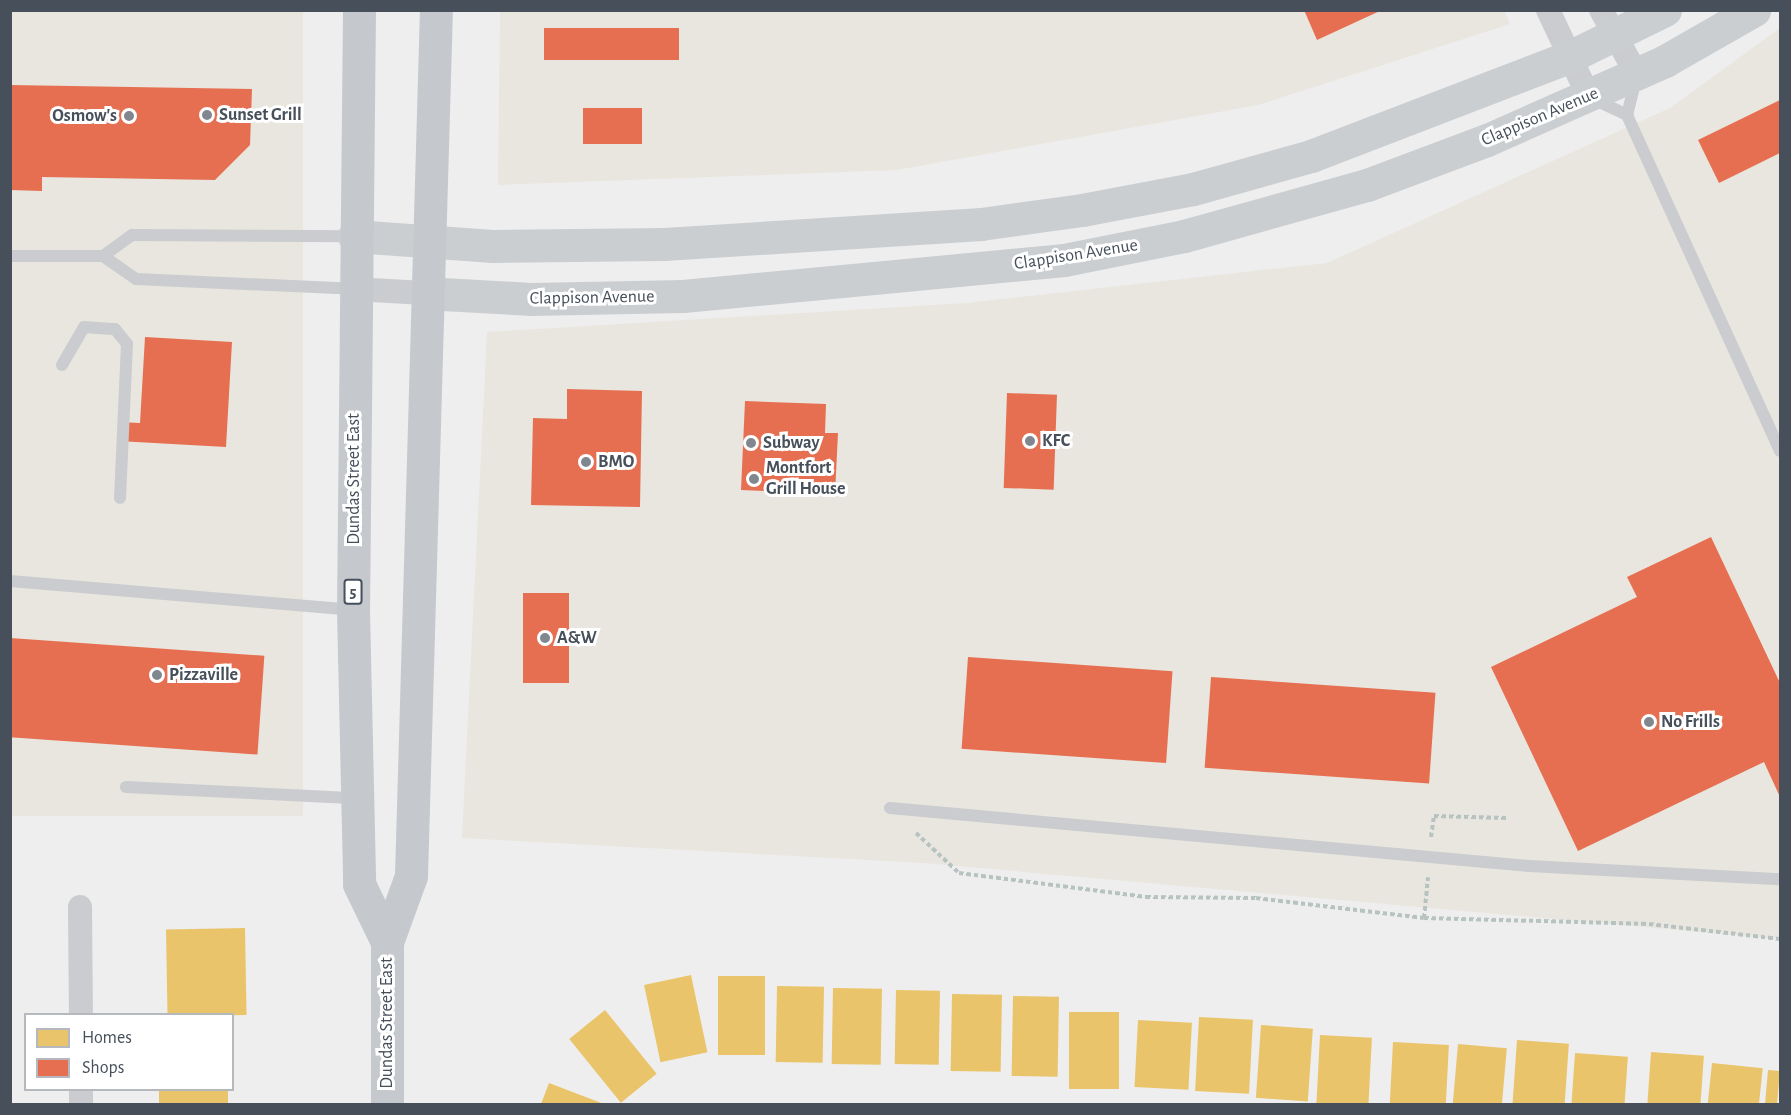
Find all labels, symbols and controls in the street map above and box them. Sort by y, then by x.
street label: Clappison Avenue [1478,83,1602,151]
place label: Sunset Grill [219,104,302,126]
place label: Osmow's [52,105,117,127]
marker: Sunset Grill [200,108,214,122]
marker: Osmow's [122,109,136,123]
street label: Clappison Avenue [1013,235,1139,275]
street label: Clappison Avenue [529,286,655,310]
street label: Dundas Street East [343,413,365,545]
place label: KFC [1042,430,1070,452]
place label: Subway [763,432,819,454]
marker: KFC [1023,434,1037,448]
marker: Subway [744,436,758,450]
place label: BMO [598,451,634,473]
marker: BMO [579,455,593,469]
place label: Montfort Grill House [766,458,845,500]
marker: Montfort Grill House [747,472,761,486]
road number: 5 [342,579,364,605]
place label: A&W [557,627,597,649]
marker: A&W [538,631,552,645]
place label: Pizzaville [169,664,238,686]
marker: Pizzaville [150,668,164,682]
place label: No Frills [1661,711,1720,733]
marker: No Frills [1642,715,1656,729]
street label: Dundas Street East [376,957,398,1089]
legend [24,1013,234,1091]
text: Homes [82,1029,132,1047]
text: Shops [82,1059,124,1077]

